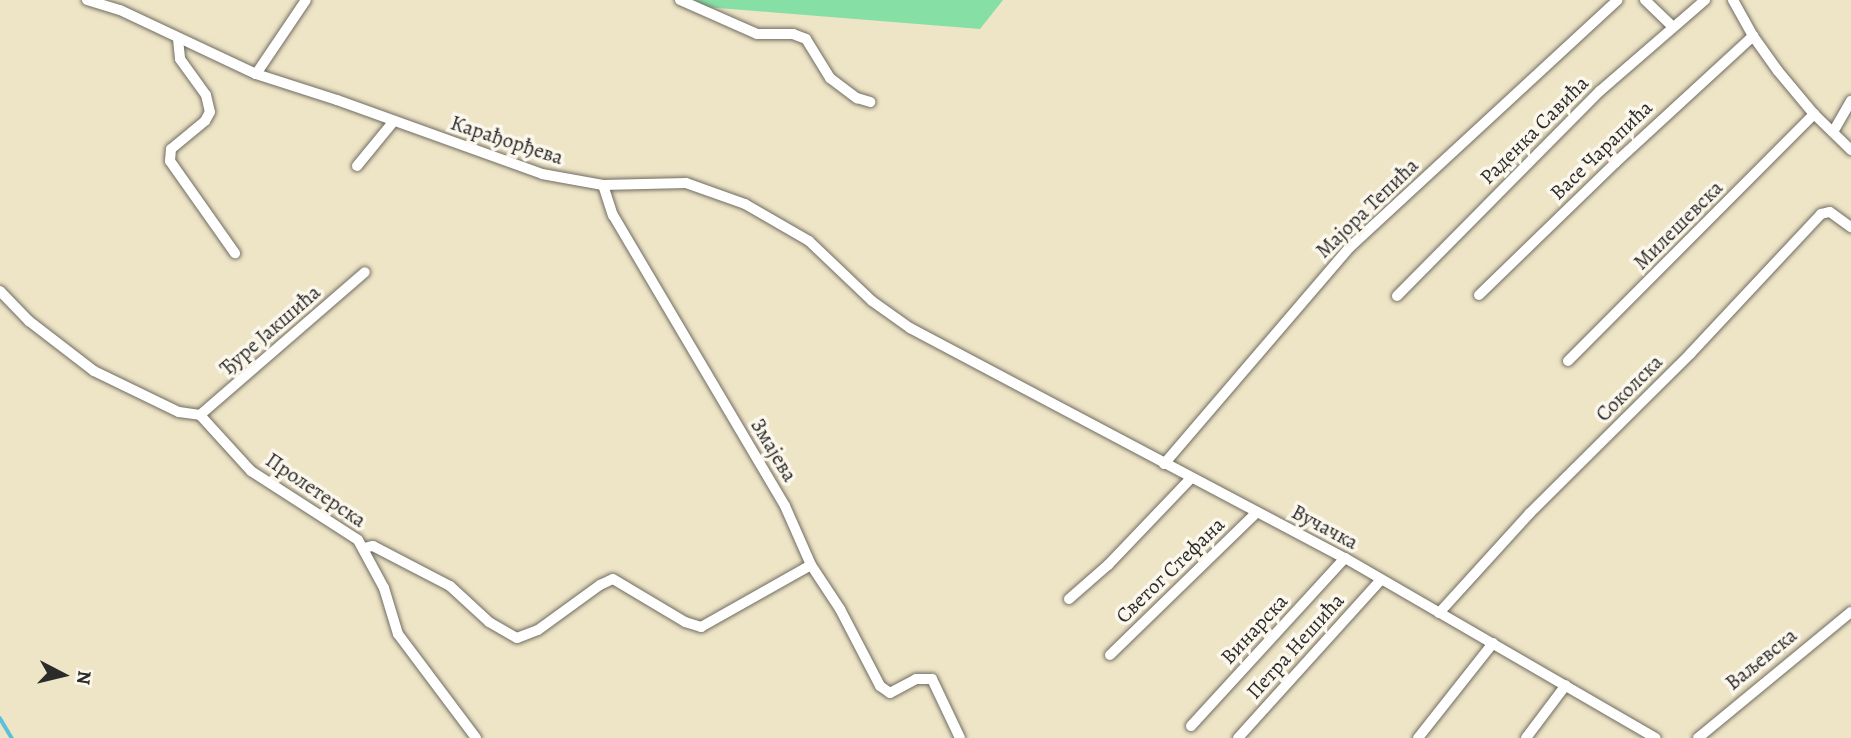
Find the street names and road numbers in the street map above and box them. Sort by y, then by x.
street label: Раденка Савића [1474,70,1594,190]
street label: Васе Чарапића [1545,95,1657,205]
street label: Карађорђева [448,110,566,170]
street label: Мајора Тепића [1310,153,1424,263]
street label: Милешевска [1628,175,1728,275]
street label: Ђуре Јакшића [215,280,325,380]
street label: Соколска [1590,349,1668,427]
street label: Змајева [745,414,803,486]
street label: Пролетерска [261,447,371,533]
street label: Вучачка [1287,499,1363,555]
street label: Светог Стефана [1110,512,1230,628]
street label: Петра Нешића [1241,588,1349,704]
street label: Винарска [1215,589,1293,669]
street label: Ваљевска [1720,623,1802,695]

